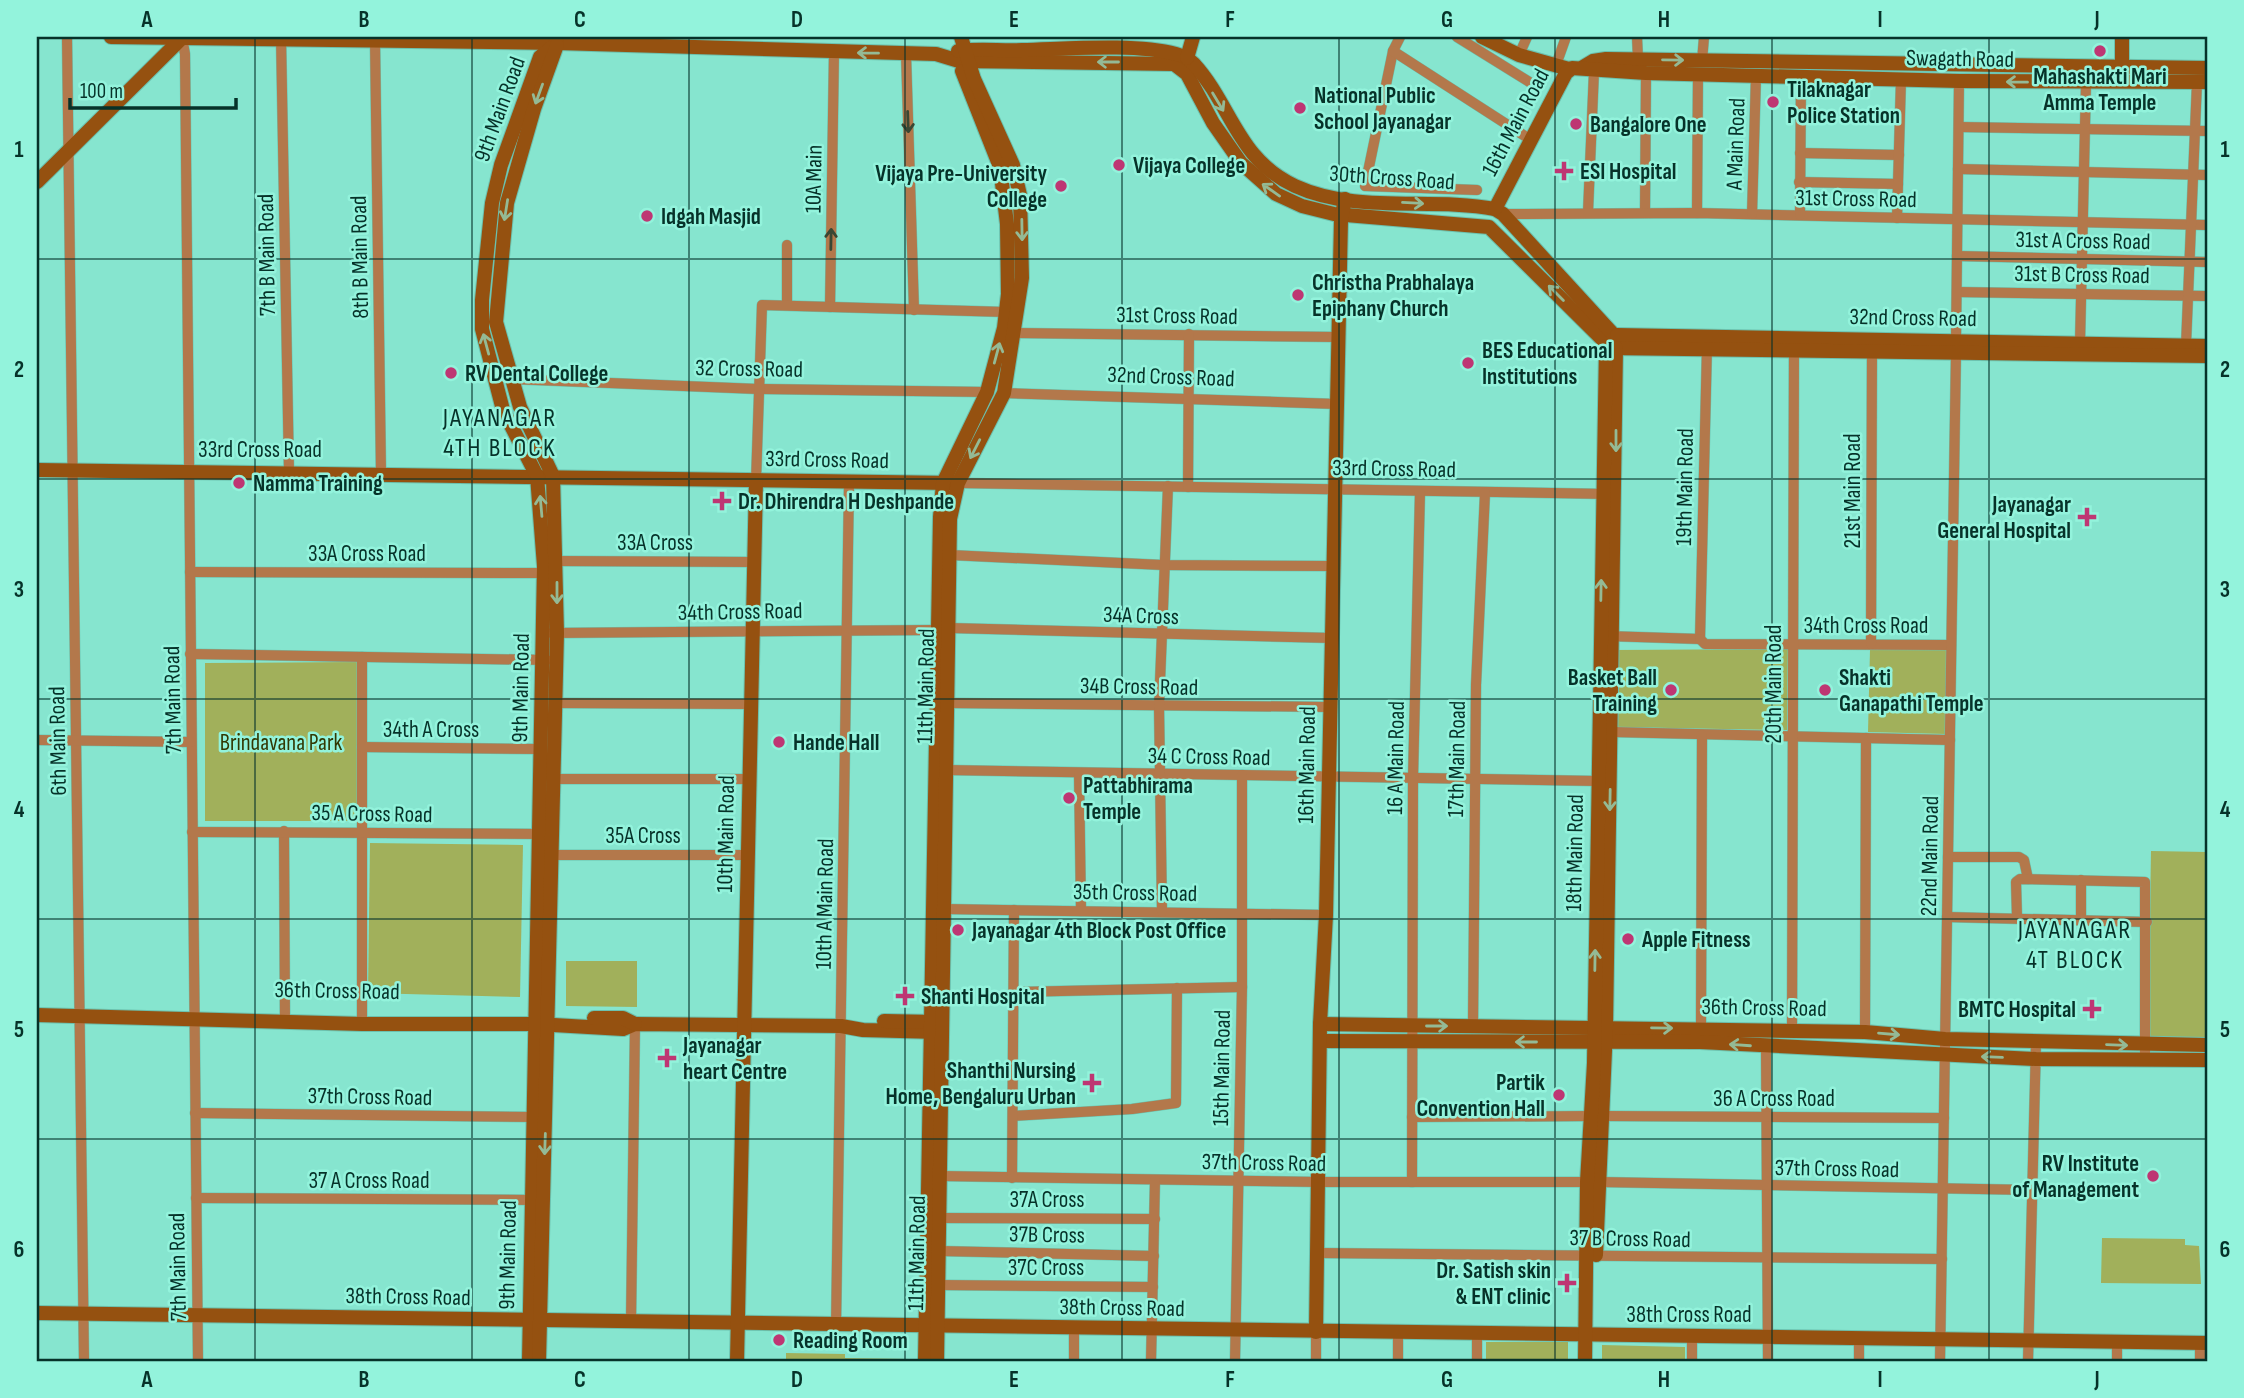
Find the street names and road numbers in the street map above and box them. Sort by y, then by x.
street label: Swagath Road [1906,44,2014,74]
street label: 9th Main Road [468,53,532,166]
street label: 16th Main Road [1476,64,1556,181]
street label: A Main Road [1720,98,1752,192]
street label: 10A Main [799,145,829,213]
street label: 30th Cross Road [1328,160,1456,196]
street label: 31st Cross Road [1795,184,1917,214]
street label: 7th B Main Road [252,194,282,316]
street label: 8th B Main Road [345,195,375,319]
street label: 31st A Cross Road [2015,226,2151,256]
street label: 31st B Cross Road [2014,260,2150,290]
street label: 31st Cross Road [1116,301,1238,331]
street label: 32nd Cross Road [1849,303,1977,333]
street label: 32 Cross Road [695,354,803,384]
street label: 32nd Cross Road [1107,361,1235,393]
street label: 19th Main Road [1670,428,1700,546]
street label: 21st Main Road [1839,433,1867,549]
street label: 33rd Cross Road [198,436,322,464]
street label: 33rd Cross Road [765,445,889,475]
street label: 33rd Cross Road [1332,454,1456,484]
street label: 33A Cross [617,529,693,557]
street label: 33A Cross Road [308,540,426,568]
street label: 34th Cross Road [677,597,803,627]
street label: 34A Cross [1103,601,1179,631]
street label: 34th Cross Road [1804,612,1928,640]
street label: 20th Main Road [1760,625,1788,743]
street label: 11th Main Road [911,628,941,744]
street label: 9th Main Road [506,633,536,743]
street label: 7th Main Road [158,645,188,754]
street label: 34B Cross Road [1080,672,1198,702]
street label: 6th Main Road [43,686,73,796]
street label: 16 A Main Road [1381,701,1411,815]
street label: 17th Main Road [1442,701,1472,818]
street label: 16th Main Road [1292,706,1322,824]
street label: 34th A Cross [383,716,479,744]
street label: 34 C Cross Road [1147,742,1271,772]
street label: 10th Main Road [711,775,741,893]
street label: 18th Main Road [1560,794,1590,912]
street label: 22nd Main Road [1915,795,1945,917]
street label: 35 A Cross Road [311,799,433,829]
street label: 35A Cross [605,822,681,850]
street label: 10th A Main Road [810,838,840,970]
street label: 35th Cross Road [1073,878,1197,908]
street label: 36th Cross Road [274,976,400,1006]
street label: 36th Cross Road [1701,993,1827,1023]
street label: 15th Main Road [1207,1010,1237,1126]
street label: 37th Cross Road [307,1082,433,1112]
street label: 36 A Cross Road [1713,1085,1835,1113]
street label: 37th Cross Road [1201,1148,1327,1178]
street label: 37th Cross Road [1774,1154,1900,1184]
street label: 37 A Cross Road [308,1167,430,1195]
street label: 37A Cross [1009,1186,1085,1214]
street label: 11th Main Road [902,1195,932,1311]
street label: 9th Main Road [493,1200,523,1310]
street label: 7th Main Road [163,1212,193,1321]
street label: 37B Cross [1009,1220,1085,1250]
street label: 37 B Cross Road [1569,1224,1691,1254]
street label: 37C Cross [1008,1254,1084,1282]
street label: 38th Cross Road [345,1282,471,1312]
street label: 38th Cross Road [1059,1293,1185,1323]
street label: 38th Cross Road [1626,1301,1752,1329]

